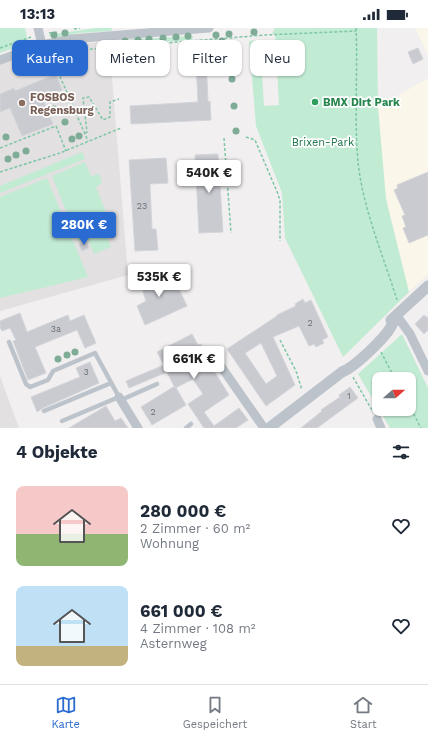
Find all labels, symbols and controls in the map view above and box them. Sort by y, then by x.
text: 13:13 [20,5,55,23]
chip: Kaufen [12,40,88,76]
chip: Mieten [96,40,170,76]
chip: Filter [178,40,242,76]
chip: Neu [250,40,305,76]
place label: FOSBOS Regensburg [30,91,94,117]
place label: BMX Dirt Park [323,96,400,109]
marker: BMX Dirt Park [310,97,320,107]
marker: FOSBOS Regensburg [17,98,27,108]
park label: Brixen-Park [292,136,354,149]
pin: 540K € [176,160,242,194]
text: 540K € [186,165,232,180]
house number: 23 [137,201,147,211]
pin: 280K € [51,212,117,246]
text: 280K € [61,217,107,232]
pin: 535K € [126,264,192,298]
text: 535K € [137,269,181,284]
house number: 2 [307,318,313,328]
house number: 3a [51,324,61,334]
pin: 661K € [161,346,227,380]
text: 661K € [172,351,216,366]
house number: 3 [83,367,89,377]
north arrow [372,372,416,416]
map controls [372,372,416,416]
house number: 1 [347,391,351,401]
house number: 2 [150,407,156,417]
icon: filters [390,441,412,463]
text: 4 Objekte [16,442,98,462]
text: 280 000 € [140,501,226,521]
icon: home [48,502,96,550]
icon: heart [390,515,412,537]
text: 2 Zimmer · 60 m² [140,521,250,536]
text: Wohnung [140,536,199,551]
text: 661 000 € [140,601,222,621]
icon: home [48,602,96,650]
icon: heart [390,615,412,637]
text: 4 Zimmer · 108 m² [140,621,256,636]
text: Asternweg [140,636,207,651]
tab: Karte [51,694,80,731]
tab: Gespeichert [183,694,247,731]
tab: Start [350,694,377,731]

